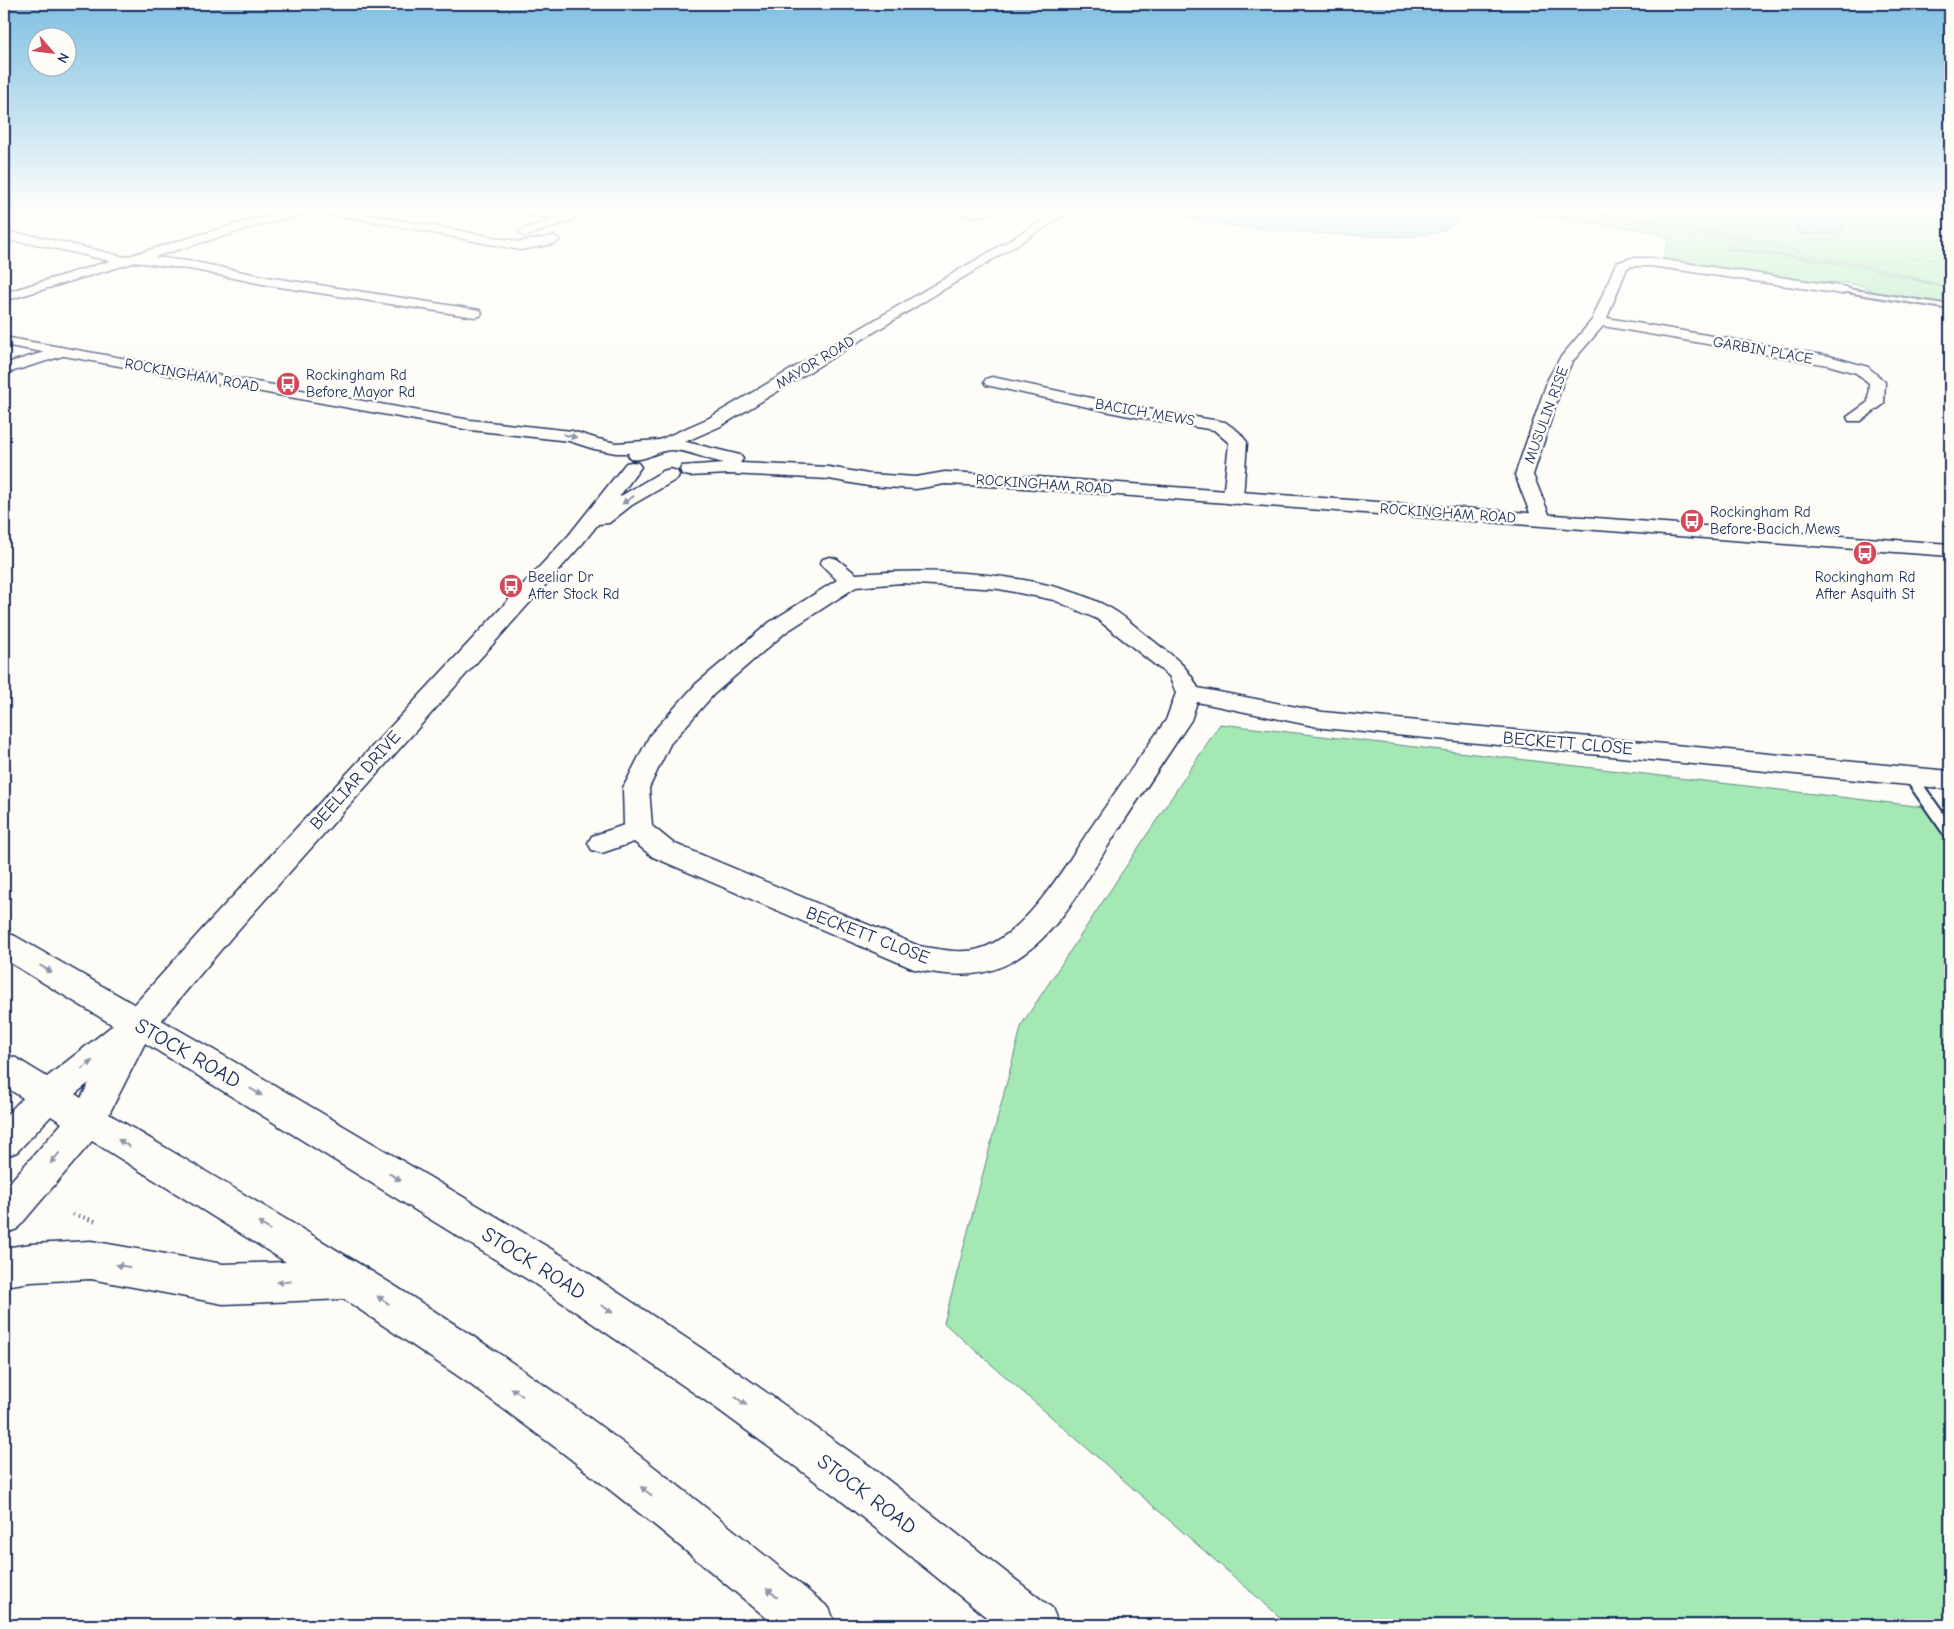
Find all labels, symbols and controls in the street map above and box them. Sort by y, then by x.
north arrow [28,28,78,78]
text: N [53,50,73,66]
street label: MAYOR ROAD [772,331,858,393]
street label: GARBIN PLACE [1712,332,1814,368]
street label: ROCKINGHAM ROAD [123,354,261,396]
street label: MUSULIN RISE [1520,364,1572,466]
place label: Rockingham Rd Before Mayor Rd [306,366,415,401]
bus stop icon: Rockingham Rd Before Mayor Rd [275,371,301,397]
street label: BACICH MEWS [1094,394,1196,430]
one-way arrow [563,432,578,440]
street label: ROCKINGHAM ROAD [975,470,1113,498]
one-way arrow [621,496,635,505]
street label: ROCKINGHAM ROAD [1379,499,1517,527]
place label: Rockingham Rd Before Bacich Mews [1710,503,1840,538]
bus stop icon: Rockingham Rd Before Bacich Mews [1679,508,1705,534]
bus stop icon: Rockingham Rd After Asquith St [1852,540,1878,566]
place label: Beeliar Dr After Stock Rd [528,568,620,603]
place label: Rockingham Rd After Asquith St [1815,568,1915,603]
bus stop icon: Beeliar Dr After Stock Rd [498,573,524,599]
street label: BEELIAR DRIVE [306,726,405,834]
street label: BECKETT CLOSE [1502,727,1634,760]
street label: BECKETT CLOSE [803,902,933,969]
one-way arrow [39,965,52,974]
street label: STOCK ROAD [131,1013,245,1093]
one-way arrow [80,1060,94,1070]
one-way arrow [250,1088,263,1097]
one-way arrow [118,1138,131,1147]
one-way arrow [50,1151,61,1164]
one-way arrow [388,1172,401,1181]
one-way arrow [257,1221,270,1230]
street label: STOCK ROAD [478,1222,590,1304]
one-way arrow [115,1262,131,1270]
one-way arrow [276,1278,292,1286]
one-way arrow [376,1295,389,1305]
one-way arrow [600,1304,614,1314]
one-way arrow [510,1387,524,1397]
one-way arrow [734,1396,748,1406]
street label: STOCK ROAD [813,1449,921,1539]
one-way arrow [640,1485,653,1496]
one-way arrow [766,1588,778,1599]

